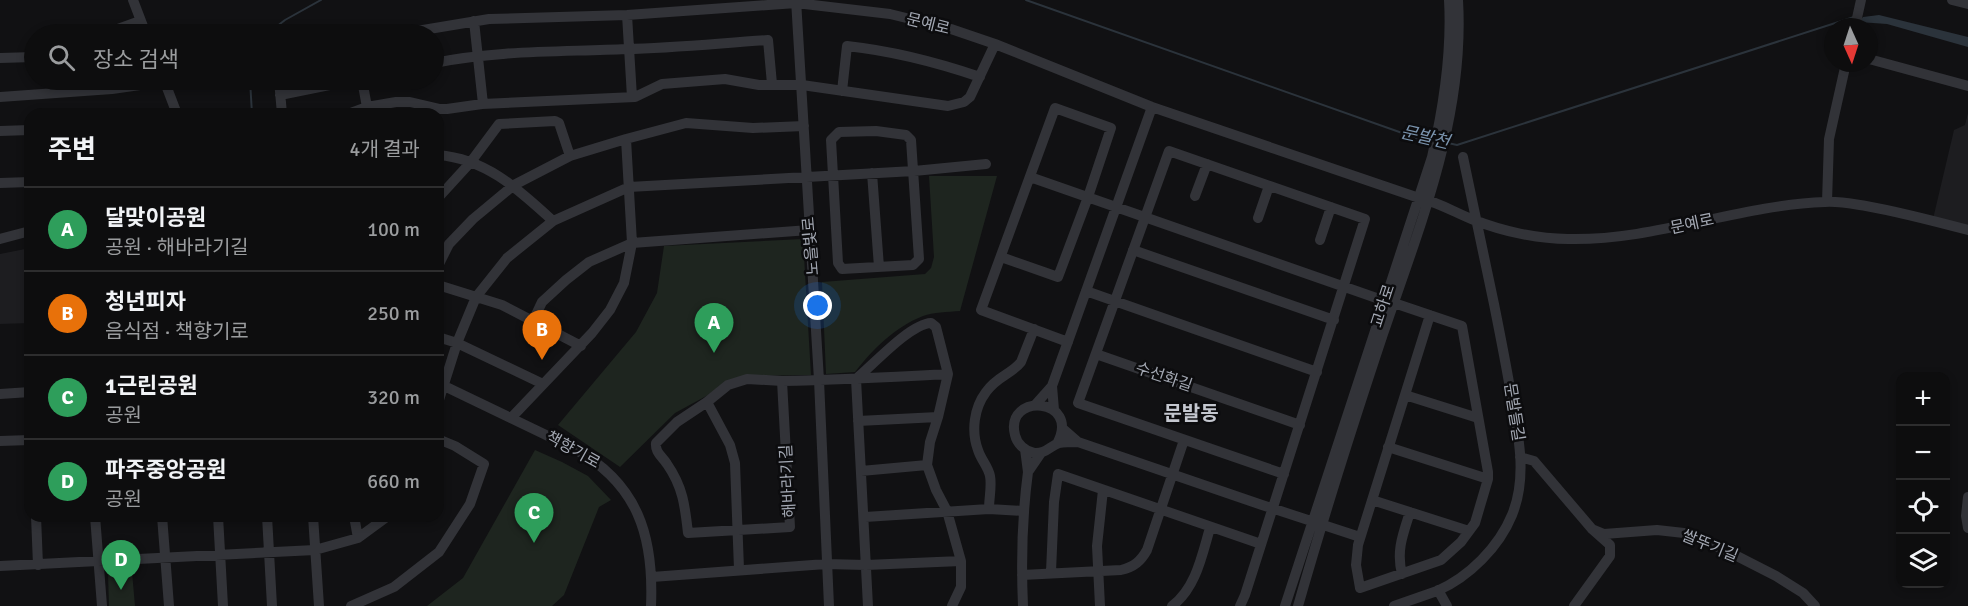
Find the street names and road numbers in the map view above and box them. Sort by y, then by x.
street label: 문예로 [904,9,952,39]
street label: 문예로 [1668,210,1716,238]
street label: 노을빛로 [798,216,824,276]
street label: 교하로 [1367,282,1399,330]
street label: 수선화길 [1133,358,1195,396]
street label: 문발들길 [1500,381,1528,443]
street label: 책향기로 [542,427,604,473]
street label: 해바라기길 [776,444,800,518]
street label: 쌀뚜기길 [1679,526,1741,566]

